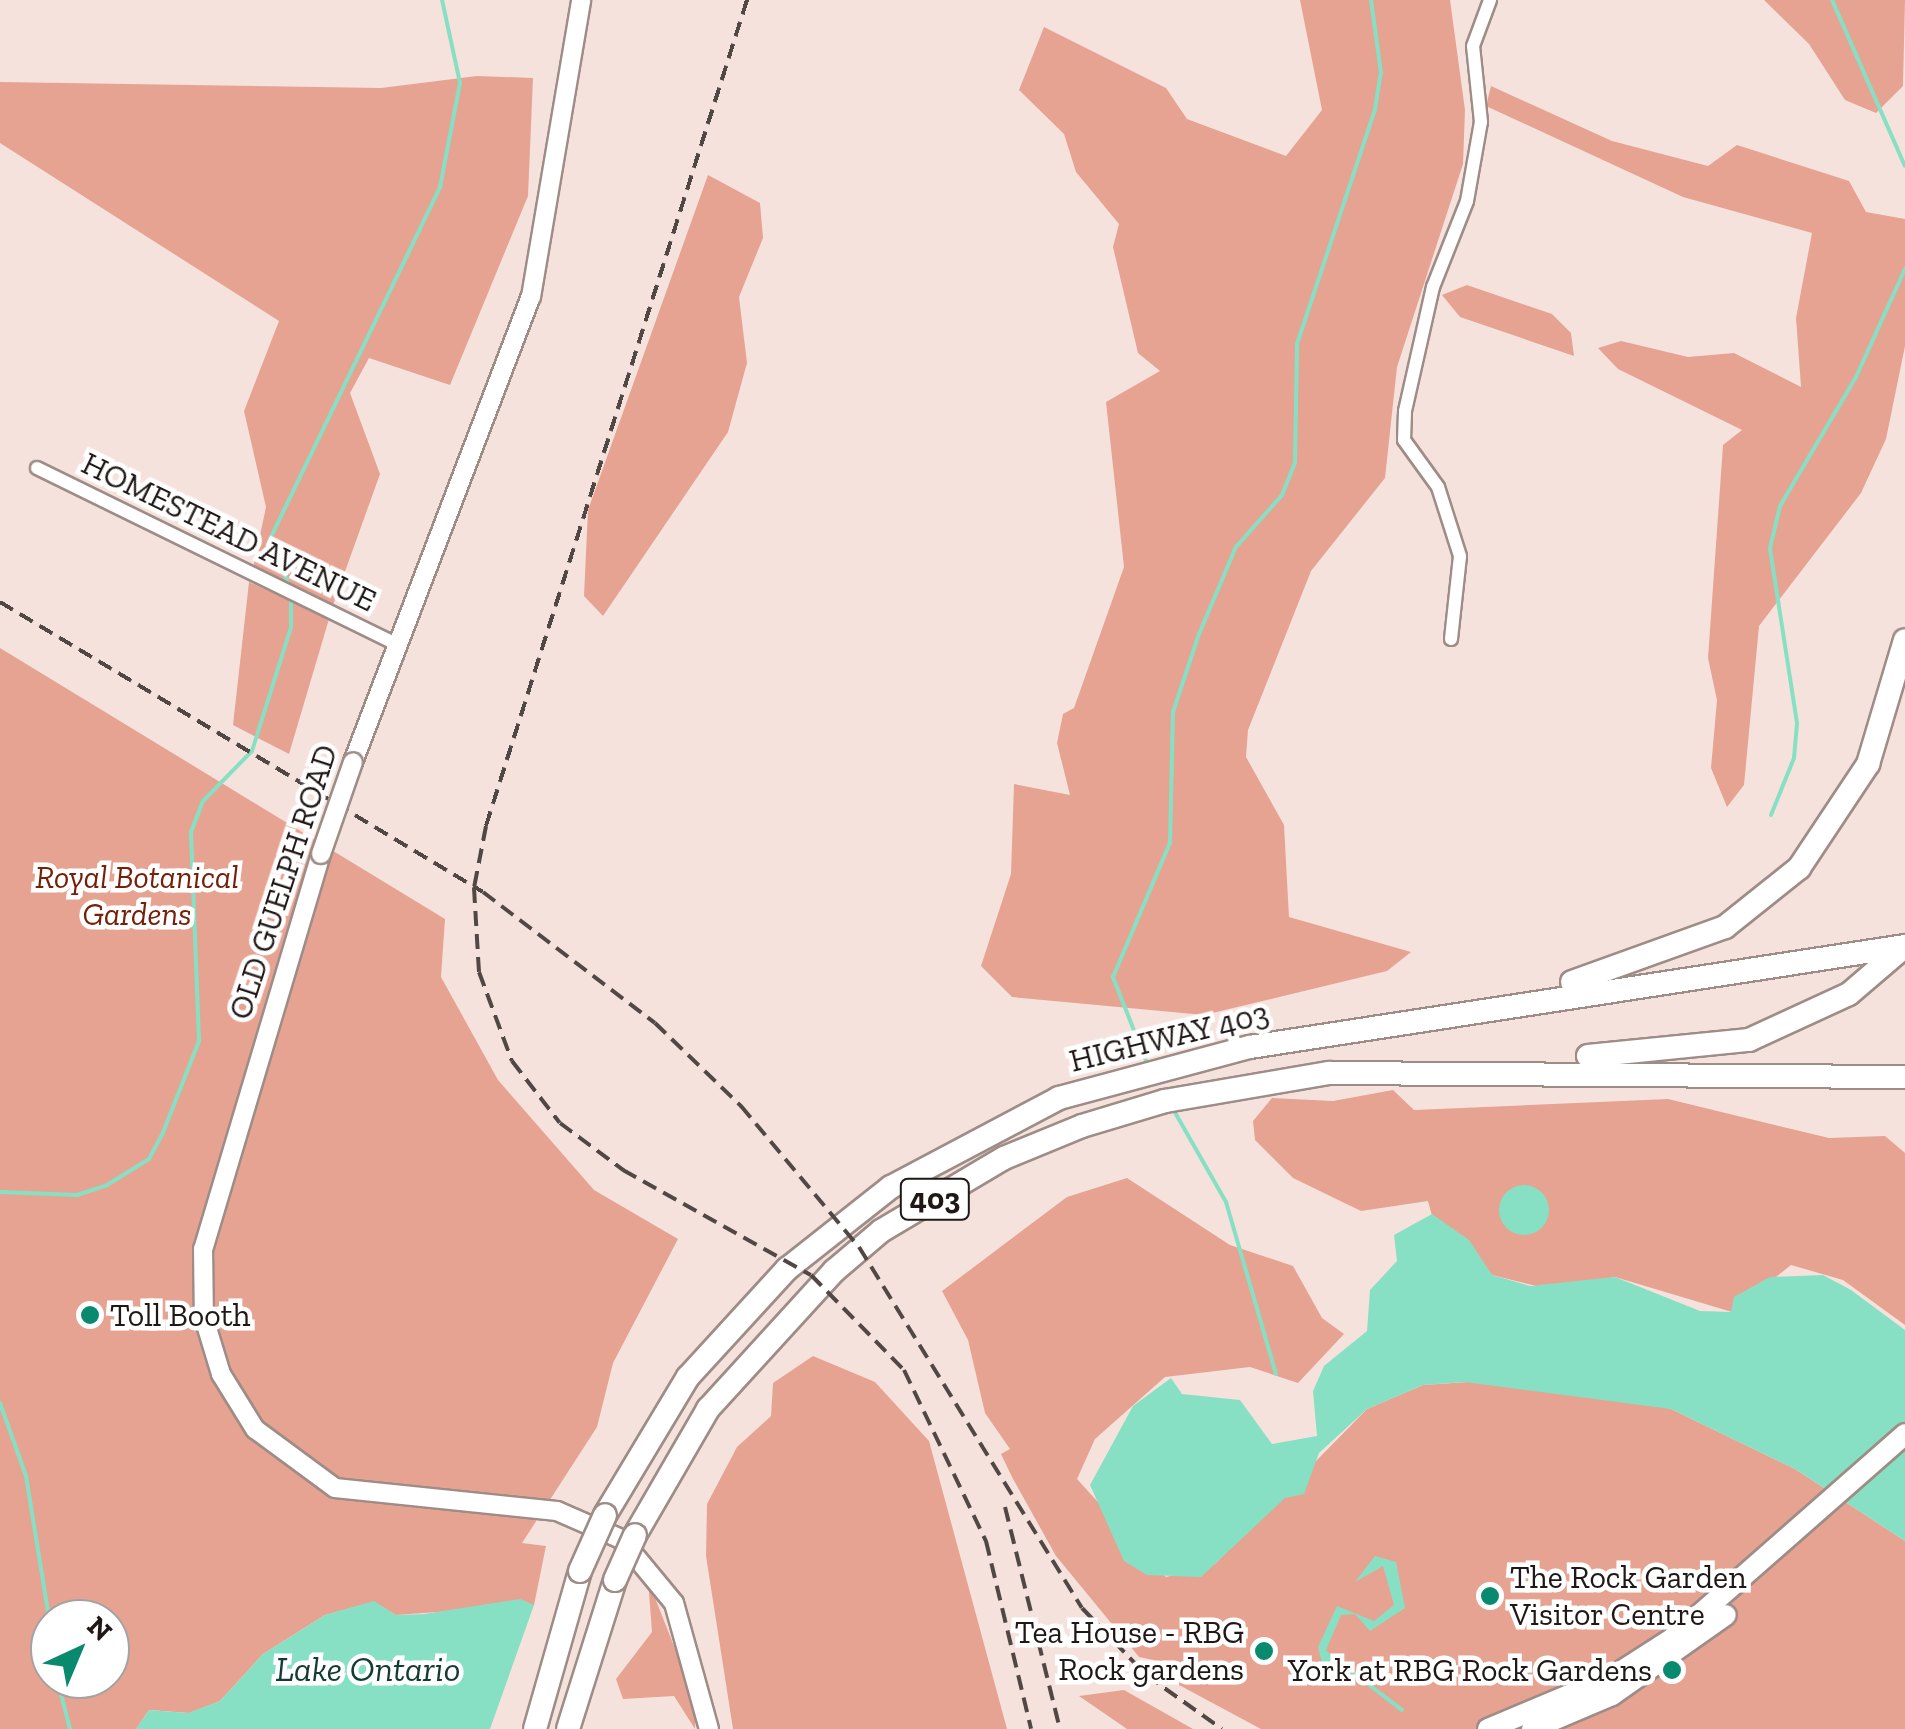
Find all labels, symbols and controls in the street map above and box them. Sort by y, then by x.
street label: HOMESTEAD AVENUE [75,444,383,620]
street label: OLD GUELPH ROAD [221,740,345,1024]
park label: Royal Botanical Gardens [35,859,239,934]
street label: HIGHWAY 403 [1065,994,1273,1080]
road number: 403 [898,1174,972,1224]
place label: Toll Booth [110,1296,250,1334]
marker: Toll Booth [79,1304,101,1326]
place label: The Rock Garden Visitor Centre [1510,1559,1746,1634]
marker: The Rock Garden Visitor Centre [1479,1585,1501,1607]
north arrow [30,1599,130,1699]
text: N [81,1609,119,1648]
place label: Tea House - RBG Rock gardens [1015,1614,1244,1689]
marker: Tea House - RBG Rock gardens [1253,1640,1275,1662]
water label: Lake Ontario [276,1648,460,1690]
place label: York at RBG Rock Gardens [1288,1651,1652,1689]
marker: York at RBG Rock Gardens [1661,1659,1683,1681]

